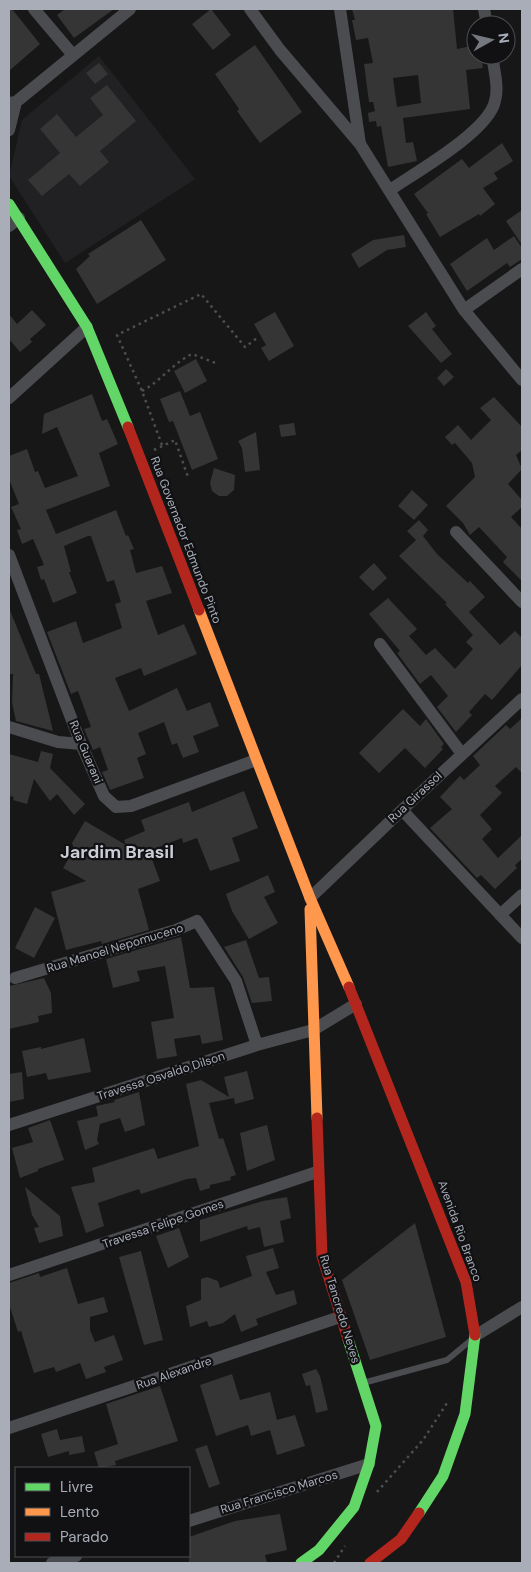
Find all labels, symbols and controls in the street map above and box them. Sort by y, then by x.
north arrow [466,15,516,65]
text: N [494,32,513,45]
street label: Rua Governador Edmundo Pinto [147,454,225,626]
street label: Rua Guarani [66,718,106,786]
street label: Rua Girassol [384,768,446,826]
district label: Jardim Brasil [60,840,174,864]
street label: Rua Manoel Nepomuceno [45,920,185,976]
street label: Travessa Osvaldo Dilson [95,1048,227,1104]
street label: Avenida Rio Branco [434,1178,486,1284]
street label: Travessa Felipe Gomes [100,1196,226,1252]
street label: Rua Tancredo Neves [316,1253,364,1365]
street label: Rua Alexandre [134,1353,214,1393]
legend [15,1467,190,1557]
street label: Rua Francisco Marcos [218,1467,340,1517]
text: Livre [60,1477,93,1497]
text: Lento [60,1502,99,1522]
text: Parado [60,1527,109,1547]

